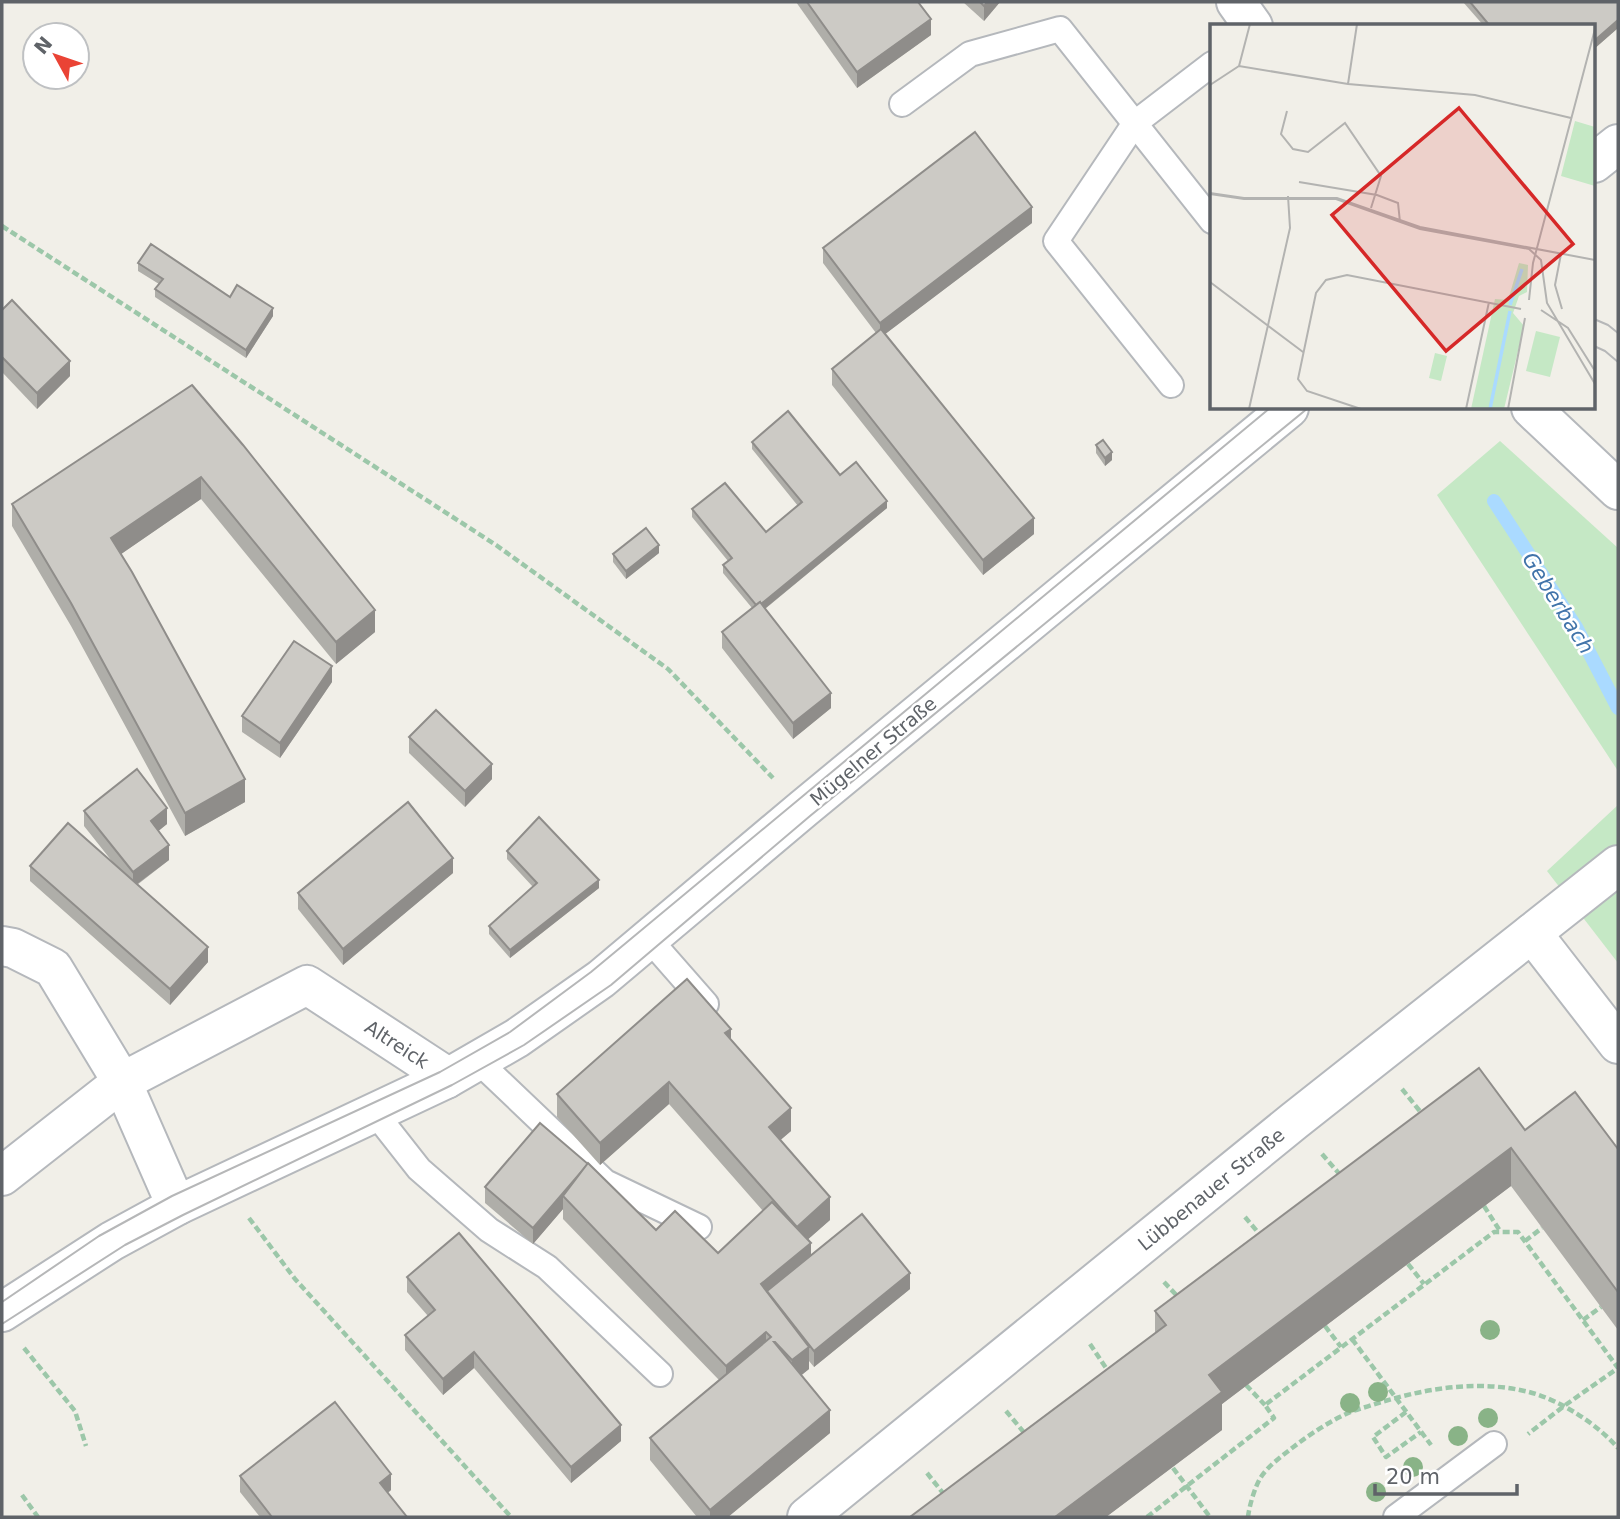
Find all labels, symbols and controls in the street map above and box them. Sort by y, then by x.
north arrow [21,21,91,91]
inset map [1210,24,1596,410]
text: N [29,32,57,58]
water label: Geberbach [1517,548,1599,658]
street label: Mügelner Straße [806,692,940,810]
street label: Altreick [361,1015,433,1073]
street label: Lübbenauer Straße [1133,1123,1289,1255]
scale bar [1375,1452,1517,1496]
text: 20 m [1386,1465,1440,1489]

